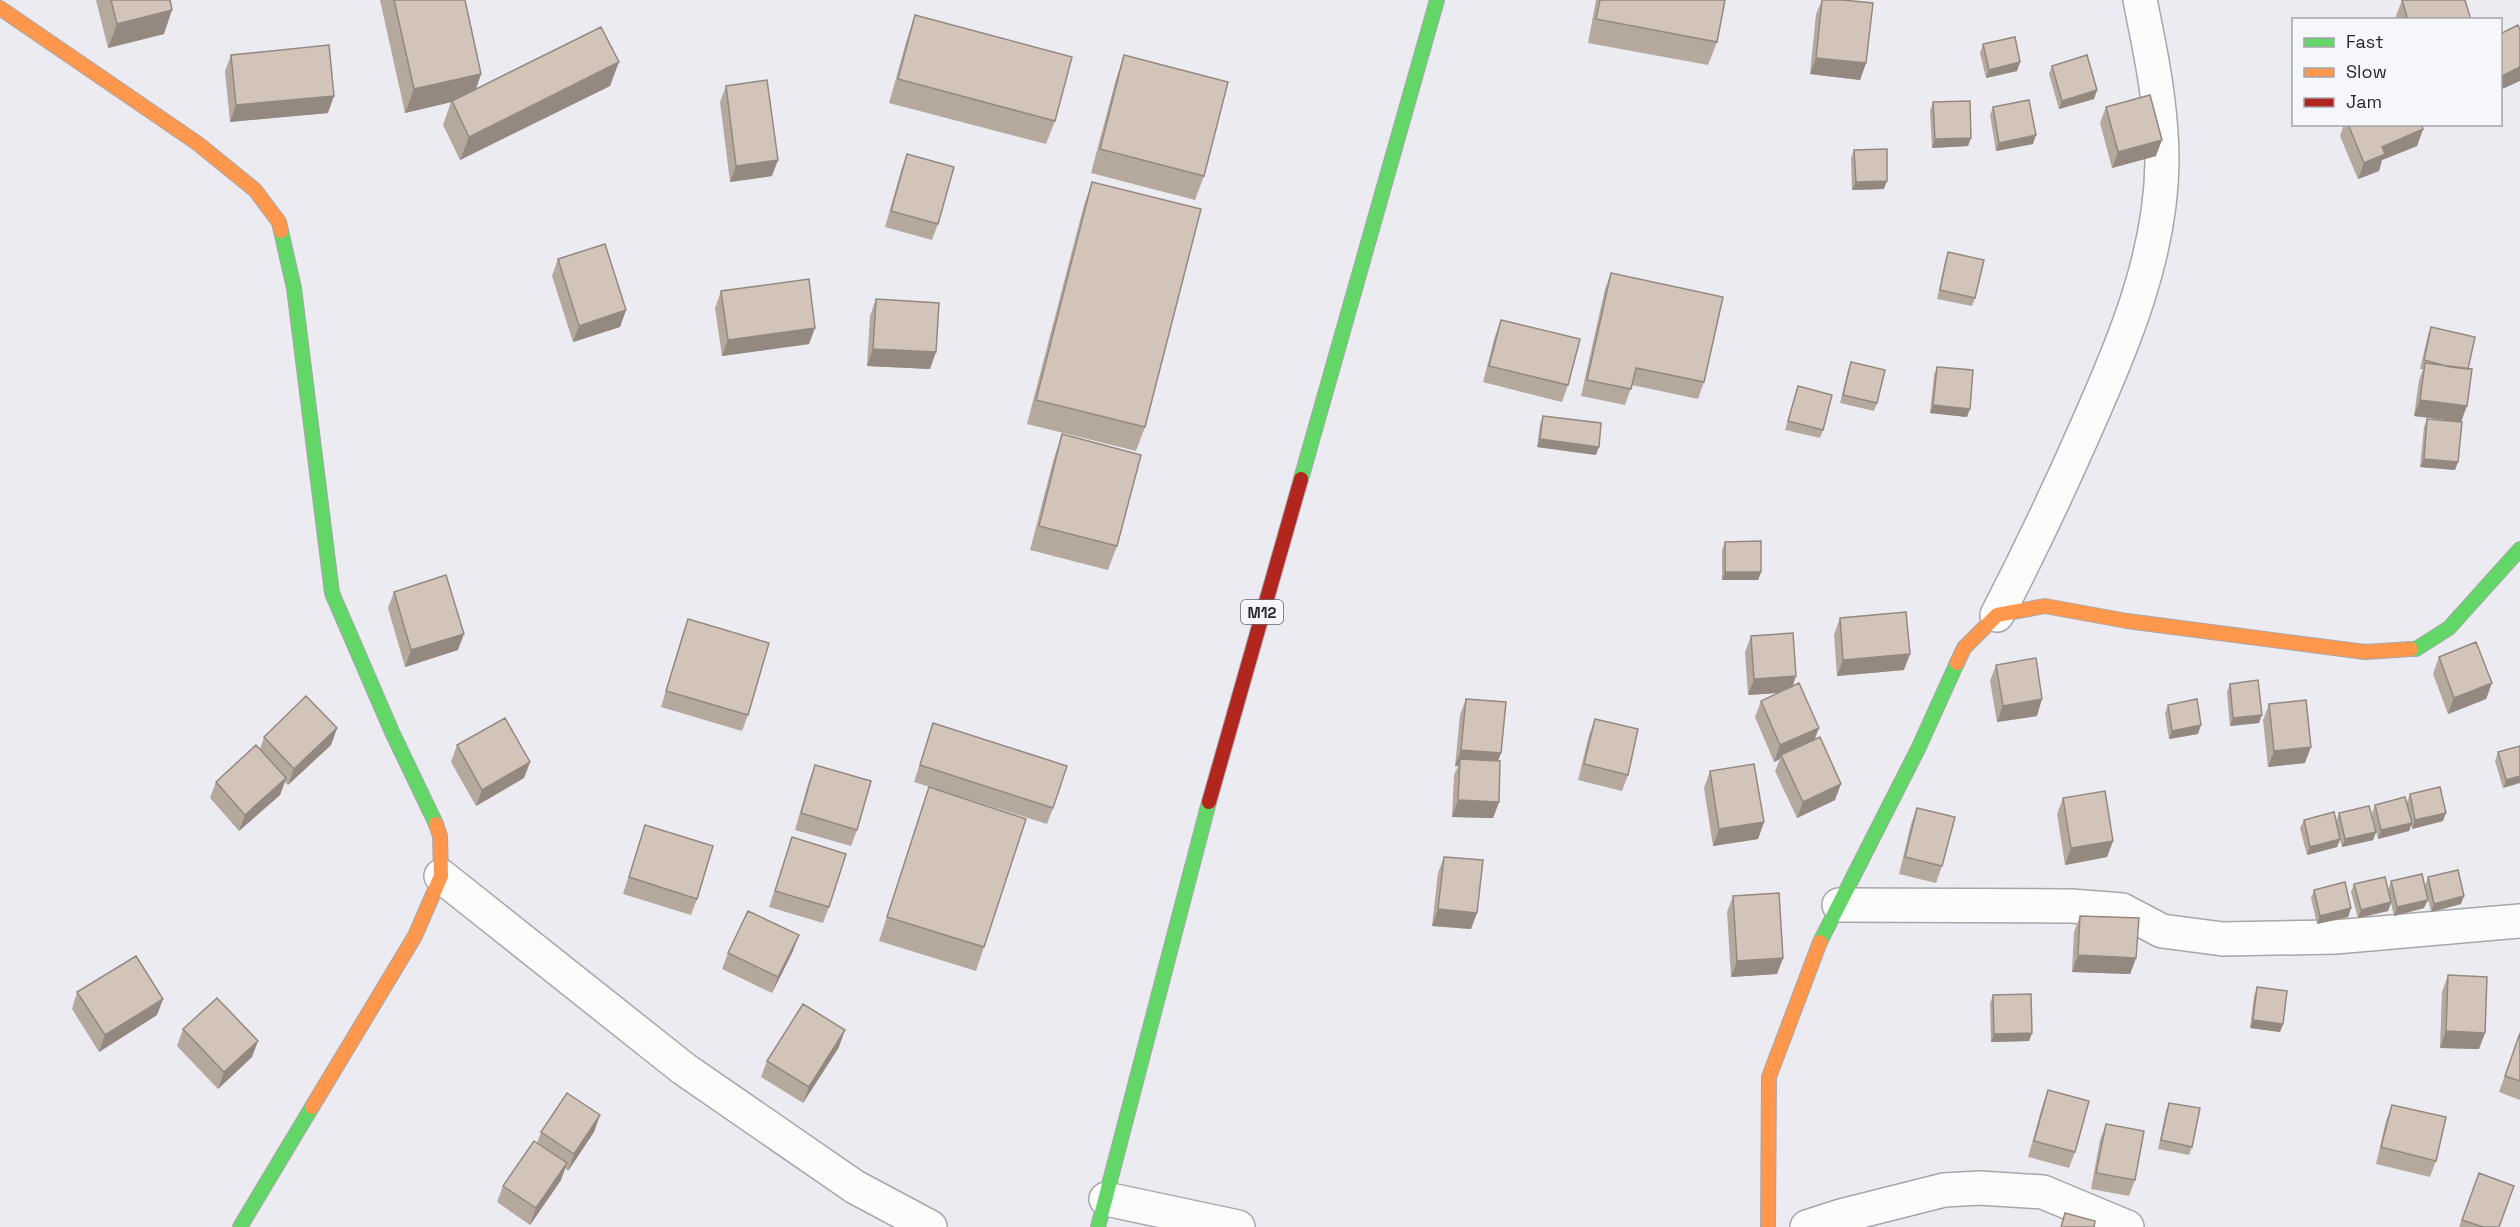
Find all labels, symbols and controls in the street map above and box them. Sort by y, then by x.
legend [2292,18,2502,126]
text: Fast [2346,30,2383,53]
text: Slow [2346,60,2387,83]
text: Jam [2346,90,2382,113]
road number: M12 [1241,600,1283,624]

